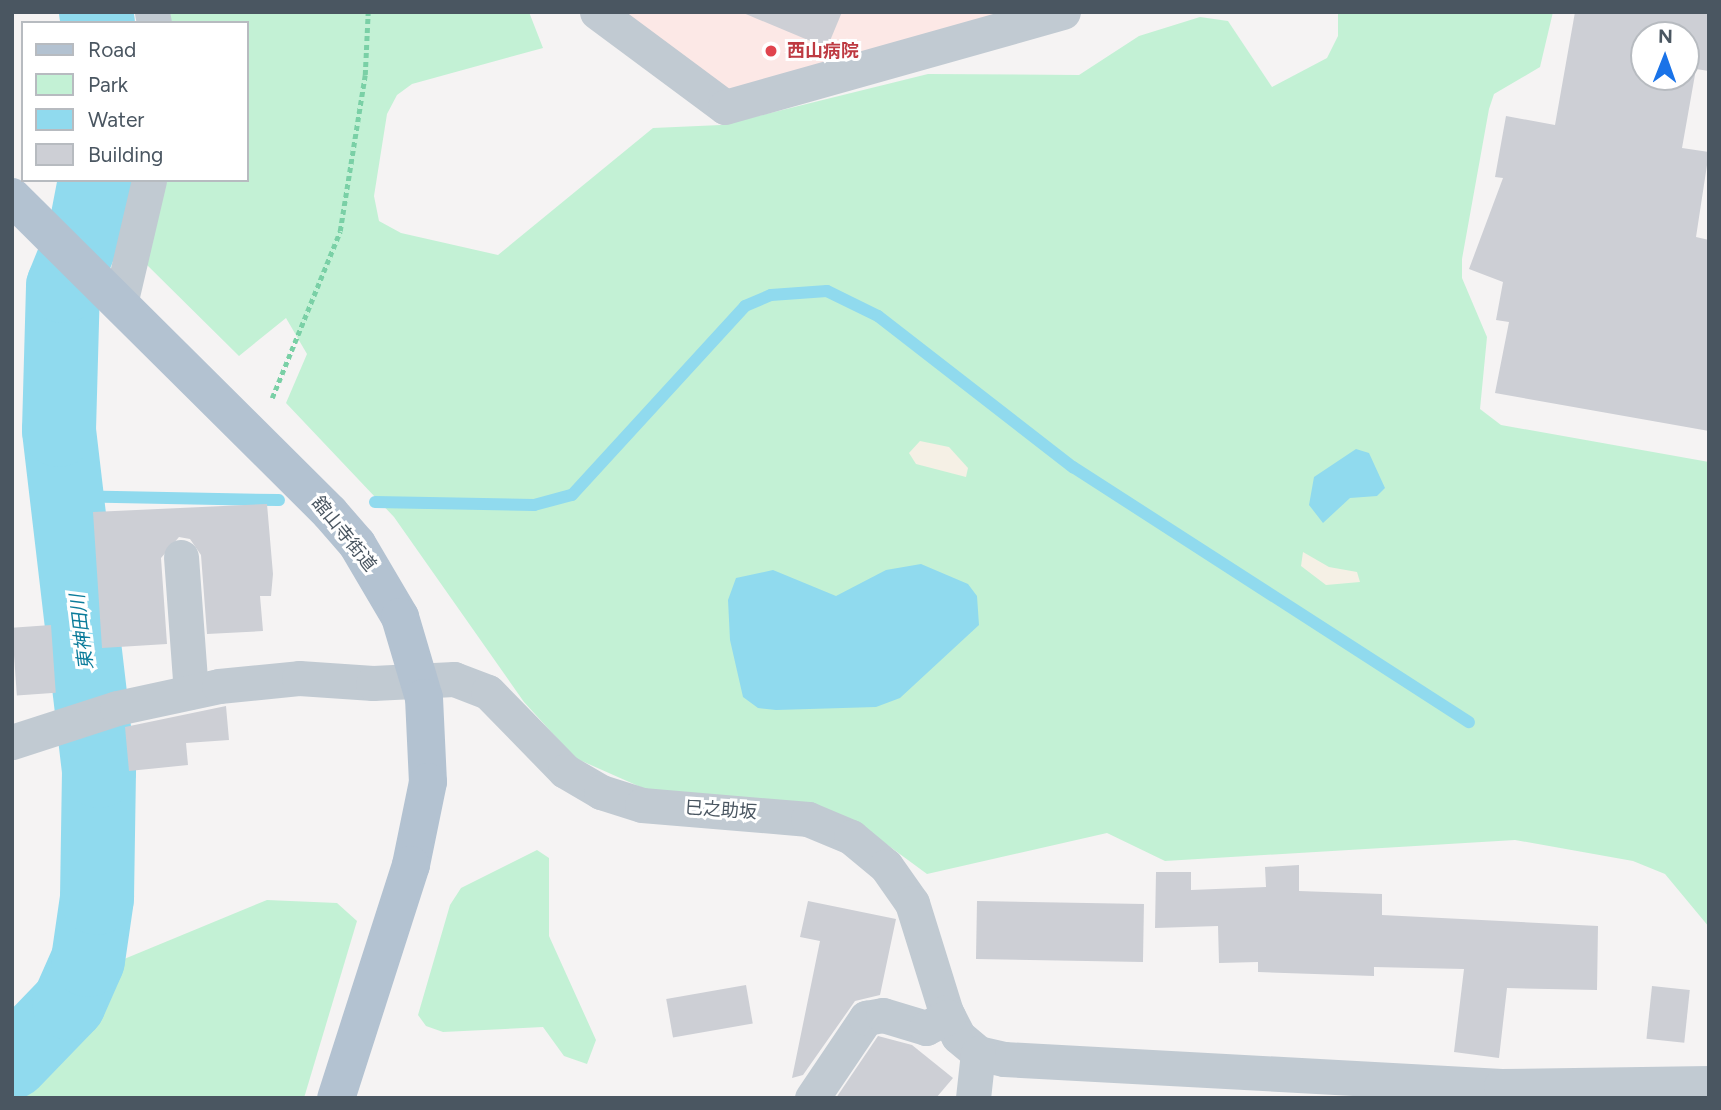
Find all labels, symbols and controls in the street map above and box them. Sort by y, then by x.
legend [21,21,248,182]
north arrow [1630,21,1700,91]
text: N [1658,25,1673,48]
text: Road [88,37,136,62]
place label: 西山病院 [787,40,859,62]
marker: 西山病院 [761,41,781,61]
text: Park [88,72,128,97]
text: Water [88,107,144,132]
text: Building [88,142,163,167]
street label: 舘山寺街道 [307,492,381,576]
water label: 東神田川 [66,593,98,671]
street label: 巳之助坂 [684,797,758,823]

